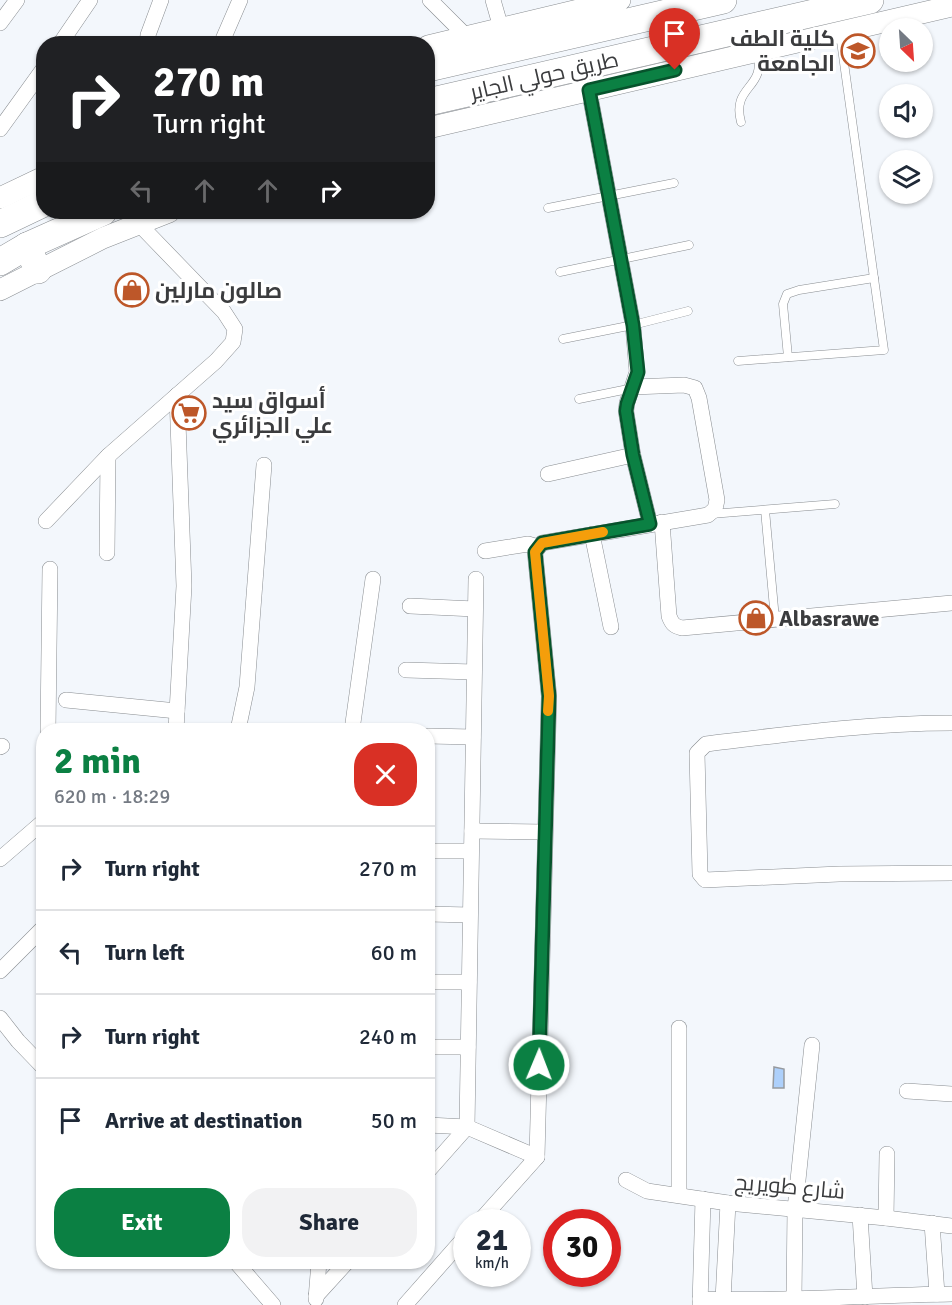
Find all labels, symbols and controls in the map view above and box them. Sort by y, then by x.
pin [649,8,700,70]
icon: arrive [658,17,691,50]
north arrow [879,18,933,72]
map controls [879,18,933,204]
place label: كلية الطف الجامعة [730,25,835,77]
school or university icon: كلية الطف الجامعة [840,33,876,69]
street label: طريق حولي الجاير [465,45,622,109]
text: 270 m [153,57,264,108]
icon: right [54,60,132,138]
button: sound [879,84,933,138]
text: Turn right [153,108,266,141]
button: layers [879,150,933,204]
icon: left [125,174,158,207]
icon: ahead [188,174,221,207]
icon: ahead [251,174,284,207]
icon: right [314,174,347,207]
shop icon: صالون مارلين [114,272,150,308]
place label: صالون مارلين [155,277,282,304]
place label: أسواق سيد علي الجزائري [212,386,333,443]
supermarket icon: أسواق سيد علي الجزائري [171,395,207,431]
shop icon: Albasrawe [738,600,774,636]
place label: Albasrawe [779,605,880,632]
text: 2 min [54,739,141,784]
button: close [354,743,417,806]
text: 620 m · 18:29 [54,784,170,809]
icon: right [54,852,87,885]
text: Turn right [105,855,200,882]
text: 270 m [359,855,417,882]
icon: left [54,936,87,969]
text: Turn left [105,939,185,966]
text: 60 m [371,939,417,966]
icon: right [54,1020,87,1053]
text: Turn right [105,1023,200,1050]
text: 240 m [359,1023,417,1050]
position arrow [507,1033,571,1097]
icon: arrive [54,1104,87,1137]
text: Arrive at destination [105,1107,302,1134]
text: 50 m [371,1107,417,1134]
street label: شارع طويريج [734,1168,846,1206]
button: Exit [54,1188,230,1257]
button: Share [242,1188,417,1257]
speed limit sign: 30 [543,1209,621,1287]
text: 21 [476,1222,508,1259]
text: km/h [475,1254,509,1272]

